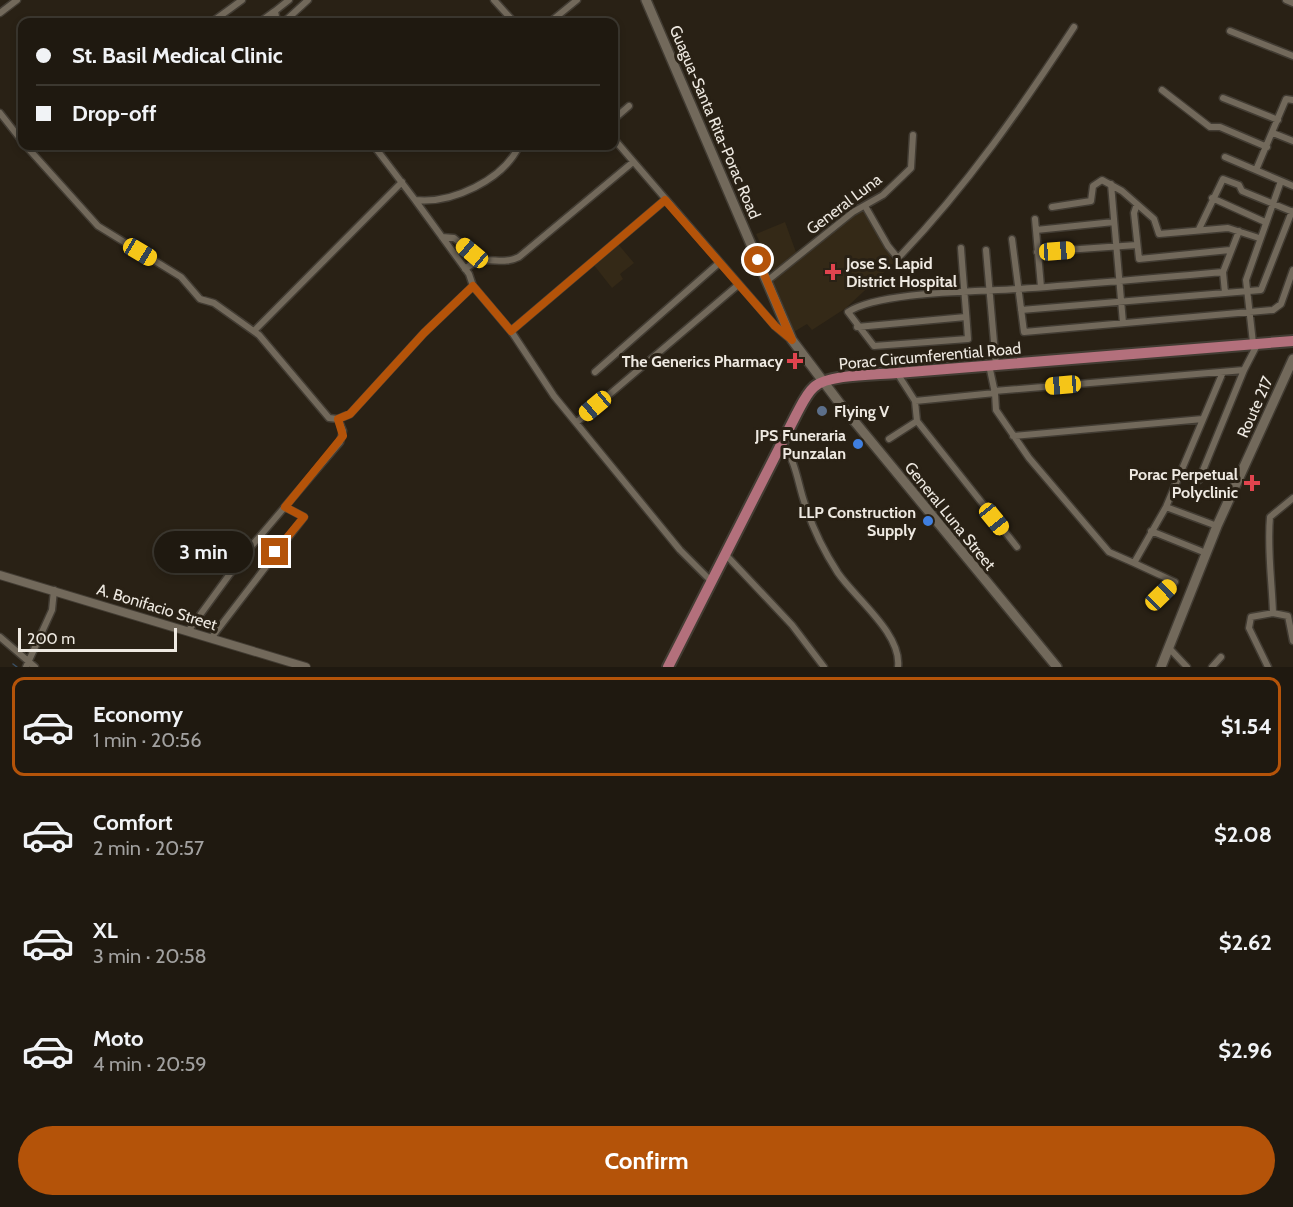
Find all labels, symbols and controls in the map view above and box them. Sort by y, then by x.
street label: Guagua-Santa Rita-Porac Road [666,22,764,222]
text: St. Basil Medical Clinic [72,42,283,69]
text: Drop-off [72,100,156,127]
street label: General Luna [803,169,885,238]
car [120,235,160,269]
car [452,235,492,271]
car [1038,241,1076,261]
route start [744,246,771,273]
place label: Jose S. Lapid District Hospital [845,254,957,291]
marker: Jose S. Lapid District Hospital [824,263,842,281]
street label: Porac Circumferential Road [838,339,1022,373]
place label: The Generics Pharmacy [622,352,783,371]
marker: The Generics Pharmacy [788,354,802,368]
street label: Route 217 [1233,373,1277,441]
car [1044,374,1082,396]
car [575,388,615,424]
place label: Flying V [834,402,889,421]
marker: Flying V [815,404,829,418]
place label: JPS Funeraria Punzalan [754,426,846,463]
marker: JPS Funeraria Punzalan [851,437,865,451]
street label: General Luna Street [901,458,1000,574]
place label: Porac Perpetual Polyclinic [1129,465,1238,502]
marker: Porac Perpetual Polyclinic [1243,474,1261,492]
car [976,499,1012,539]
place label: LLP Construction Supply [798,503,916,540]
marker: LLP Construction Supply [921,514,935,528]
callout: 3 min [155,531,254,573]
route end [261,538,288,565]
text: 3 min [179,540,228,564]
car [1142,576,1180,614]
street label: A. Bonifacio Street [95,580,220,634]
scale bar [18,625,177,652]
text: 200 m [27,629,75,648]
icon: car [21,700,75,754]
text: Economy [93,701,183,728]
text: $1.54 [1221,713,1272,740]
text: 1 min · 20:56 [93,728,202,752]
icon: car [21,808,75,862]
text: Comfort [93,809,172,836]
text: $2.08 [1214,821,1272,848]
text: 2 min · 20:57 [93,836,204,860]
icon: car [21,916,75,970]
text: XL [93,917,118,944]
text: $2.62 [1219,929,1272,956]
text: 3 min · 20:58 [93,944,207,968]
icon: car [21,1024,75,1078]
text: Moto [93,1025,144,1052]
text: $2.96 [1218,1037,1272,1064]
text: 4 min · 20:59 [93,1052,207,1076]
button: Confirm [18,1126,1275,1195]

